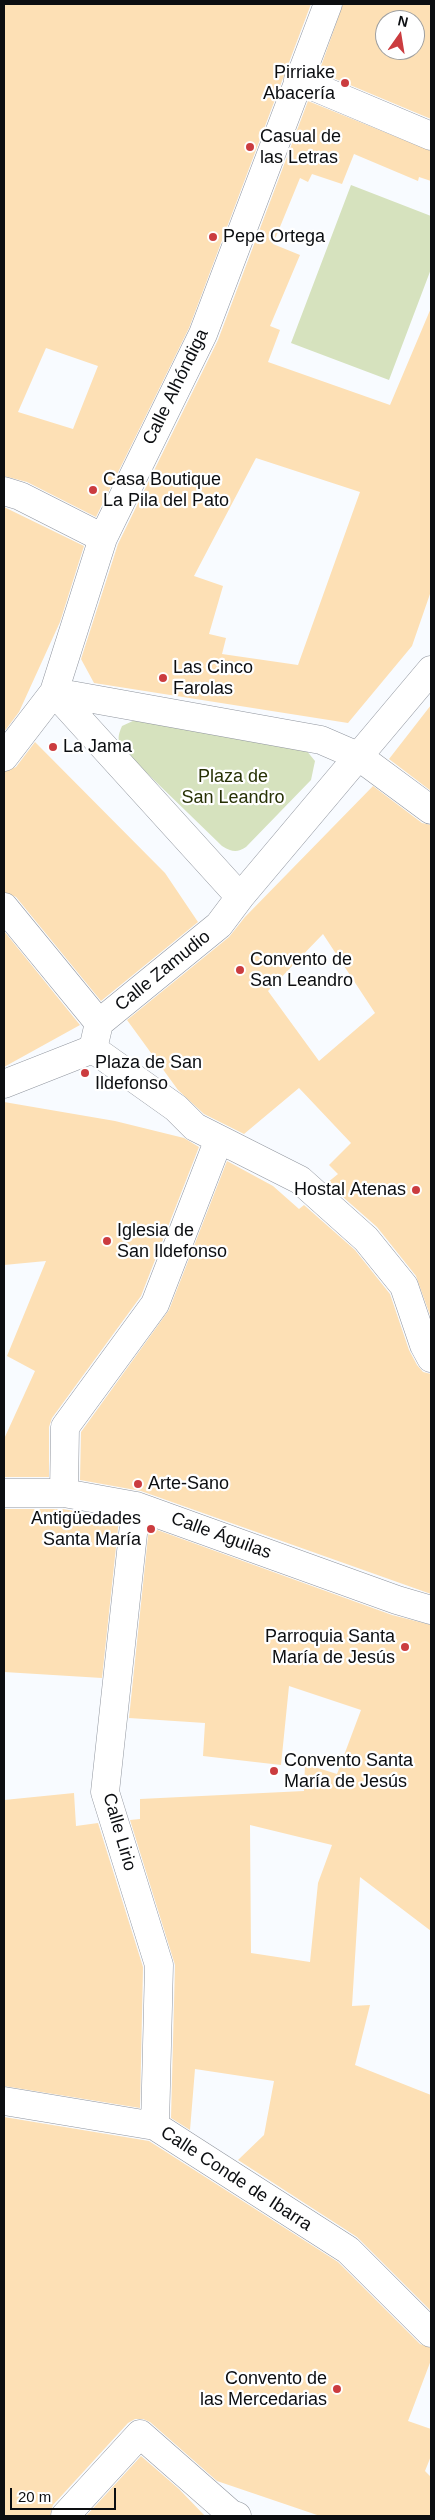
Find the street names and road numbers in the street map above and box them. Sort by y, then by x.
street label: Calle Alhóndiga [139,326,213,448]
street label: Calle Zamudio [111,926,215,1016]
street label: Calle Águilas [168,1508,274,1564]
street label: Calle Lirio [98,1791,140,1873]
street label: Calle Conde de Ibarra [156,2122,316,2236]

